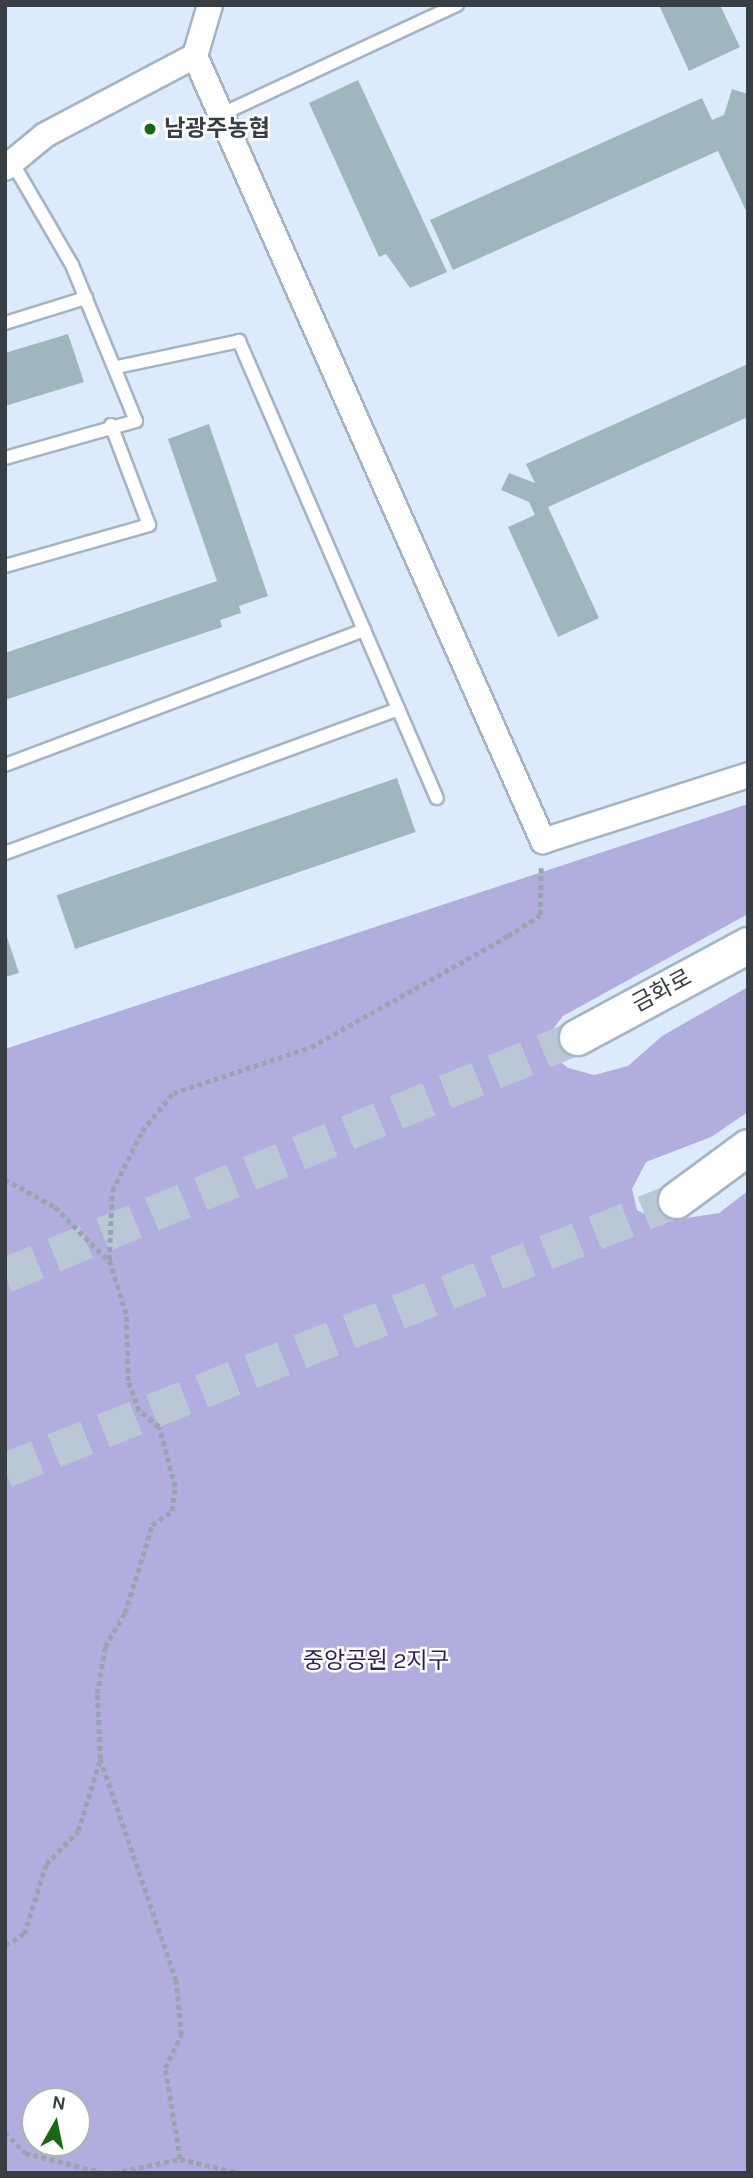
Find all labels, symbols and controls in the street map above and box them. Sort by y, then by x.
place label: 남광주농협 [164,115,270,143]
marker: 남광주농협 [142,121,158,137]
street label: 금화로 [627,964,697,1018]
park label: 중앙공원 2지구 [303,1647,449,1675]
north arrow [21,2087,91,2157]
text: N [51,2091,67,2115]

